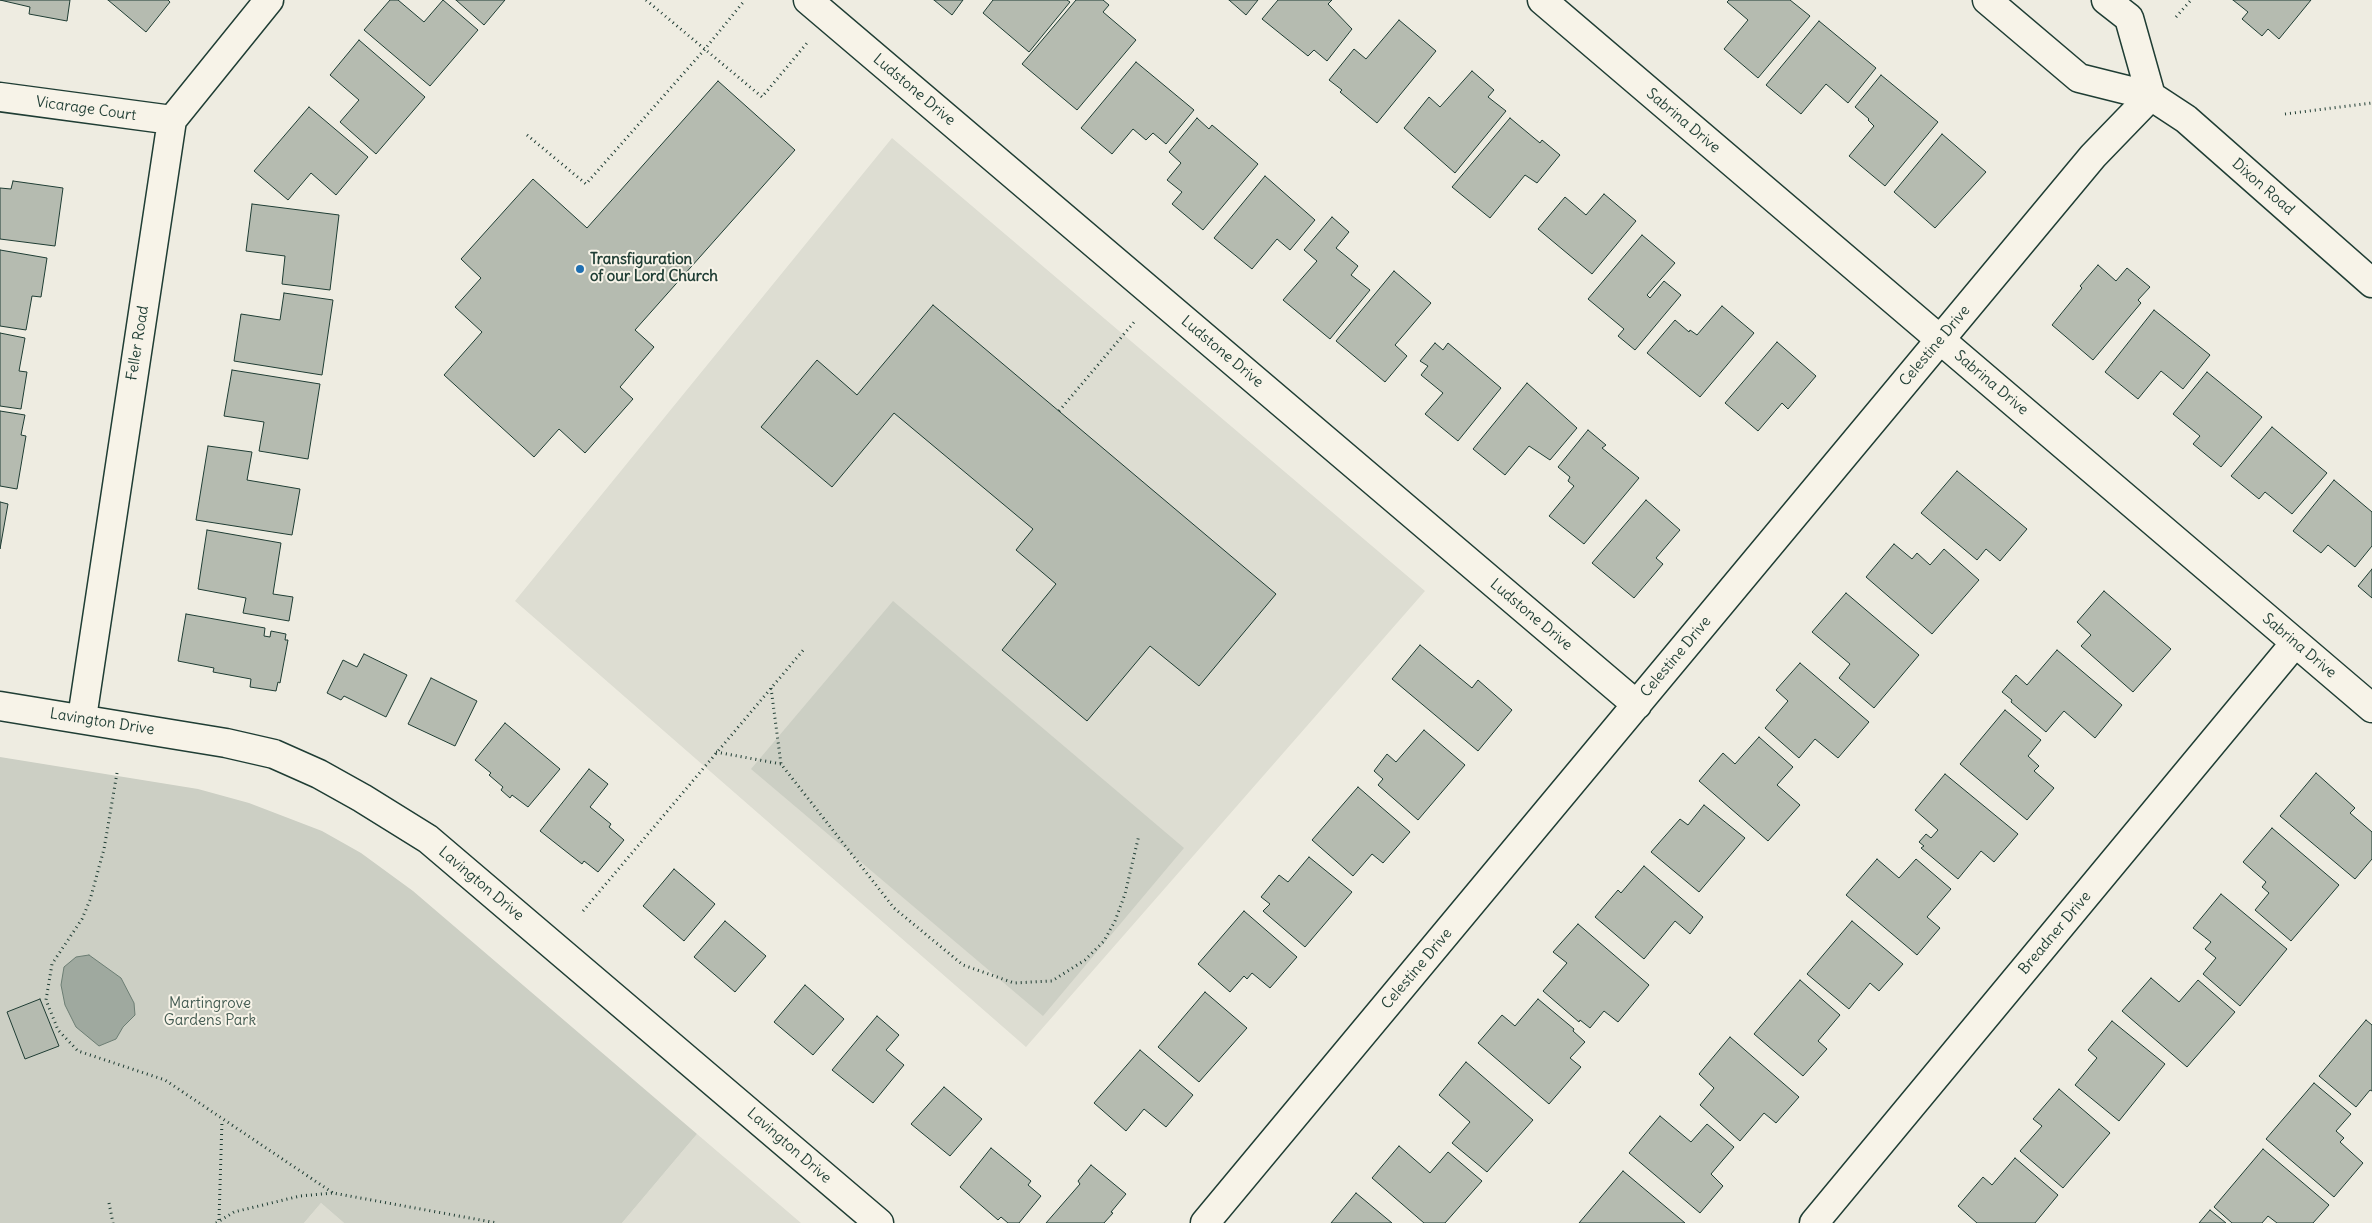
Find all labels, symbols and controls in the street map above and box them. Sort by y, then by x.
street label: Ludstone Drive [869,50,959,130]
street label: Sabrina Drive [1642,85,1724,157]
street label: Vicarage Court [35,93,137,125]
street label: Dixon Road [2228,155,2298,219]
place label: Transfiguration of our Lord Church [590,251,718,286]
marker: Transfiguration of our Lord Church [574,263,586,275]
street label: Celestine Drive [1896,302,1974,390]
street label: Feller Road [123,304,153,382]
street label: Ludstone Drive [1177,312,1267,392]
street label: Sabrina Drive [1950,347,2032,419]
street label: Ludstone Drive [1486,575,1576,655]
street label: Sabrina Drive [2258,610,2340,682]
street label: Celestine Drive [1637,613,1715,701]
street label: Lavington Drive [48,705,156,739]
street label: Lavington Drive [435,843,527,925]
street label: Breadner Drive [2015,888,2095,978]
street label: Celestine Drive [1378,925,1456,1013]
park label: Martingrove Gardens Park [164,995,256,1030]
street label: Lavington Drive [743,1105,835,1187]

